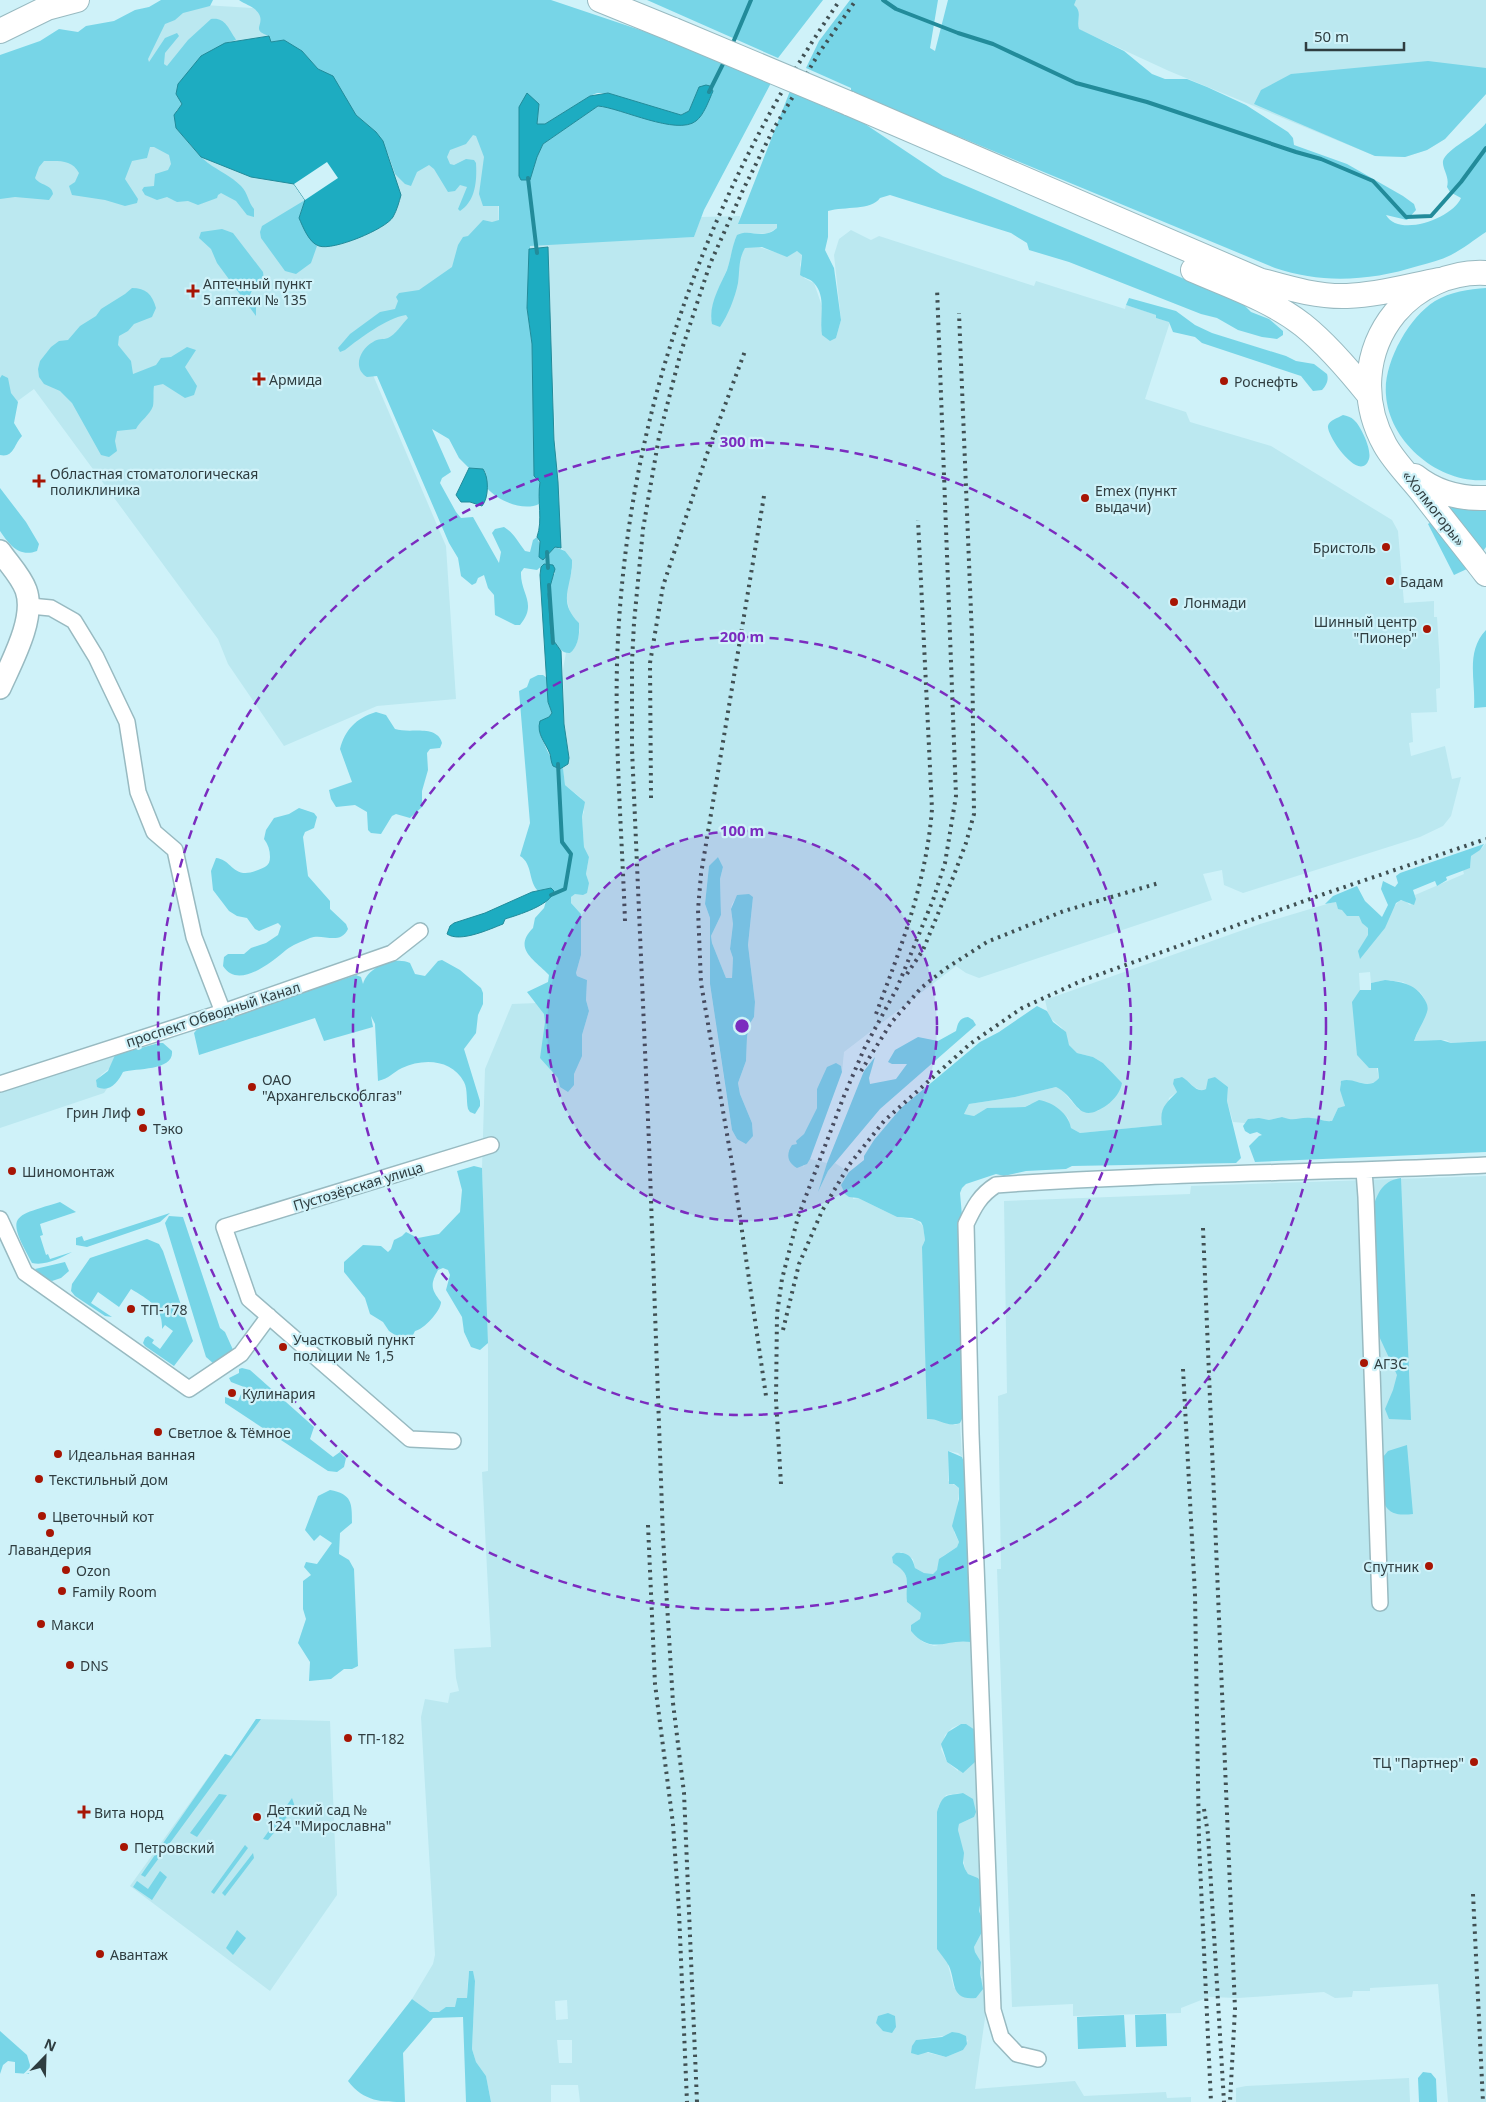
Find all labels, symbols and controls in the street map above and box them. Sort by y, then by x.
scale bar [1306,20,1404,52]
text: 50 m [1314,26,1349,46]
place label: Аптечный пункт 5 аптеки № 135 [203,274,313,309]
marker: Аптечный пункт 5 аптеки № 135 [187,285,199,297]
place label: Армида [269,370,322,389]
place label: Роснефть [1234,372,1298,391]
marker: Армида [253,373,265,385]
marker: Роснефть [1218,375,1230,387]
text: 300 m [720,431,764,451]
place label: Областная стоматологическая поликлиника [50,464,258,499]
street label: «Холмогоры» [1398,466,1470,550]
marker: Областная стоматологическая поликлиника [32,474,46,488]
place label: Emex (пункт выдачи) [1095,481,1177,516]
marker: Emex (пункт выдачи) [1079,492,1091,504]
place label: Бристоль [1313,538,1376,557]
marker: Бристоль [1380,541,1392,553]
place label: Бадам [1400,572,1443,591]
marker: Бадам [1384,575,1396,587]
place label: Лонмади [1184,593,1246,612]
marker: Лонмади [1168,596,1180,608]
place label: Шинный центр "Пионер" [1314,612,1417,647]
marker: Шинный центр "Пионер" [1421,623,1433,635]
text: 200 m [720,626,764,646]
text: 100 m [720,820,764,840]
street label: проспект Обводный Канал [123,977,303,1051]
centre of rings [733,1017,751,1035]
place label: ОАО "Архангельскоблгаз" [262,1070,402,1105]
marker: ОАО "Архангельскоблгаз" [246,1081,258,1093]
place label: Грин Лиф [66,1103,131,1122]
marker: Грин Лиф [135,1106,147,1118]
place label: Тэко [153,1119,183,1138]
marker: Тэко [137,1122,149,1134]
street label: Пустозёрская улица [291,1157,425,1215]
place label: Шиномонтаж [22,1162,115,1181]
marker: Шиномонтаж [6,1165,18,1177]
place label: ТП-178 [141,1300,188,1319]
marker: ТП-178 [125,1303,137,1315]
place label: Участковый пункт полиции № 1,5 [293,1330,416,1365]
marker: Участковый пункт полиции № 1,5 [277,1341,289,1353]
place label: АГЗС [1374,1354,1407,1373]
marker: АГЗС [1358,1357,1370,1369]
place label: Кулинария [242,1384,316,1403]
marker: Кулинария [226,1387,238,1399]
place label: Светлое & Тёмное [168,1423,291,1442]
marker: Светлое & Тёмное [152,1426,164,1438]
place label: Идеальная ванная [68,1445,195,1464]
marker: Идеальная ванная [52,1448,64,1460]
place label: Текстильный дом [49,1470,168,1489]
marker: Текстильный дом [33,1473,45,1485]
place label: Цветочный кот [52,1507,155,1526]
marker: Цветочный кот [36,1510,48,1522]
marker: Лавандерия [44,1527,56,1539]
place label: Лавандерия [8,1540,92,1559]
place label: Спутник [1363,1557,1420,1576]
marker: Спутник [1423,1560,1435,1572]
place label: Ozon [76,1561,111,1580]
marker: Ozon [60,1564,72,1576]
place label: Family Room [72,1582,157,1601]
marker: Family Room [56,1585,68,1597]
place label: Макси [51,1615,94,1634]
marker: Макси [35,1618,47,1630]
place label: DNS [80,1656,109,1675]
marker: DNS [64,1659,76,1671]
place label: ТП-182 [358,1729,405,1748]
marker: ТП-182 [342,1732,354,1744]
place label: ТЦ "Партнер" [1373,1753,1464,1772]
marker: ТЦ "Партнер" [1468,1756,1480,1768]
place label: Детский сад № 124 "Мирославна" [267,1800,391,1835]
place label: Вита норд [94,1803,164,1822]
marker: Вита норд [78,1806,90,1818]
marker: Детский сад № 124 "Мирославна" [251,1811,263,1823]
place label: Петровский [134,1838,215,1857]
marker: Петровский [118,1841,130,1853]
place label: Авантаж [110,1945,168,1964]
marker: Авантаж [94,1948,106,1960]
north arrow [20,2032,70,2082]
text: N [41,2034,59,2056]

